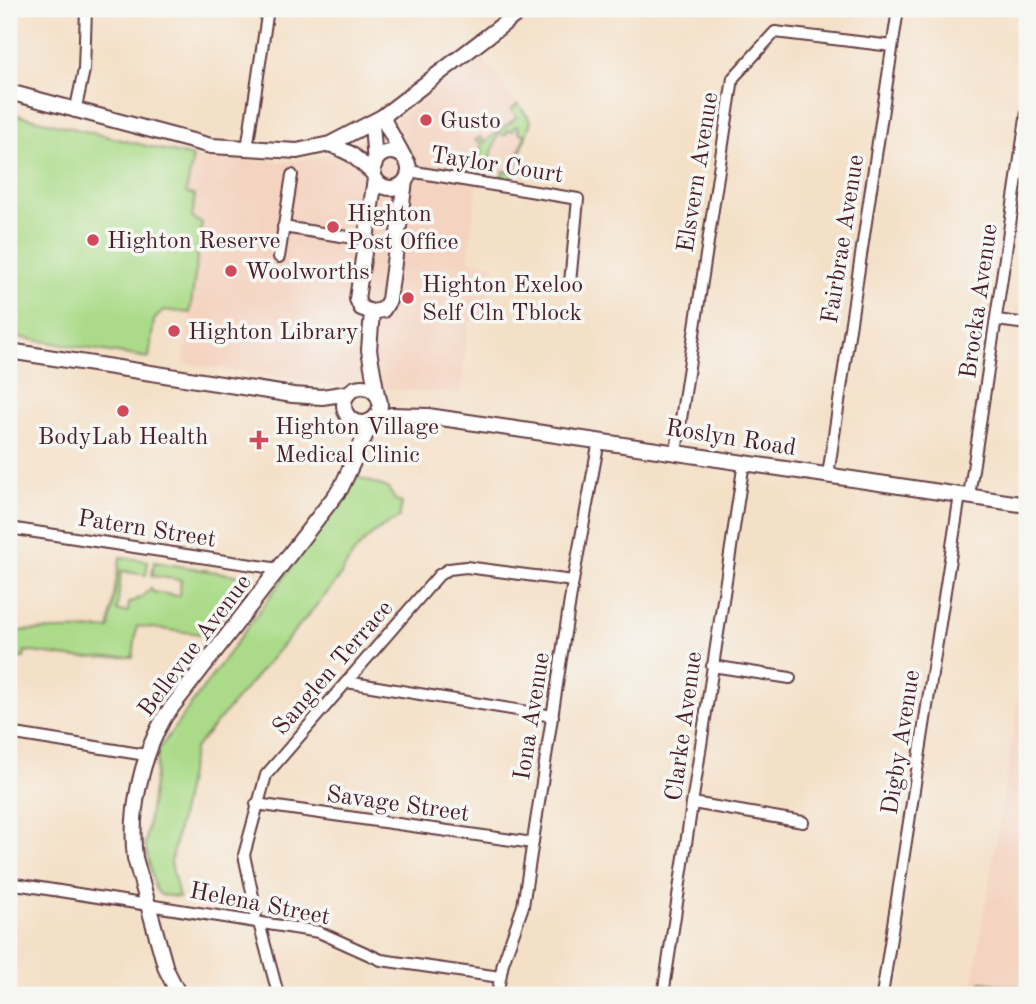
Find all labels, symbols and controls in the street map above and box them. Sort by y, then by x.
street label: Elsvern Avenue [674,91,723,254]
place label: Gusto [440,110,501,134]
marker: Gusto [418,112,434,128]
street label: Taylor Court [429,144,565,188]
street label: Fairbrae Avenue [819,153,869,326]
place label: Highton Post Office [347,203,458,255]
marker: Highton Post Office [325,219,341,235]
street label: Brocka Avenue [957,222,1003,380]
place label: Highton Reserve [107,230,281,254]
marker: Highton Reserve [85,232,101,248]
place label: Woolworths [245,261,370,285]
marker: Woolworths [223,263,239,279]
place label: Highton Exeloo Self Cln Tblock [422,274,583,326]
marker: Highton Exeloo Self Cln Tblock [400,290,416,306]
place label: Highton Library [188,321,359,345]
marker: Highton Library [166,323,182,339]
marker: BodyLab Health [115,403,131,419]
place label: Highton Village Medical Clinic [275,416,439,468]
street label: Roslyn Road [664,417,798,461]
place label: BodyLab Health [38,426,208,450]
marker: Highton Village Medical Clinic [249,430,269,450]
street label: Patern Street [76,507,218,553]
street label: Bellevue Avenue [135,571,257,722]
street label: Sanglen Terrace [269,596,398,740]
street label: Clarke Avenue [663,650,707,803]
street label: Iona Avenue [511,651,555,782]
street label: Digby Avenue [879,668,925,816]
street label: Savage Street [325,783,471,827]
street label: Helena Street [187,880,332,930]

